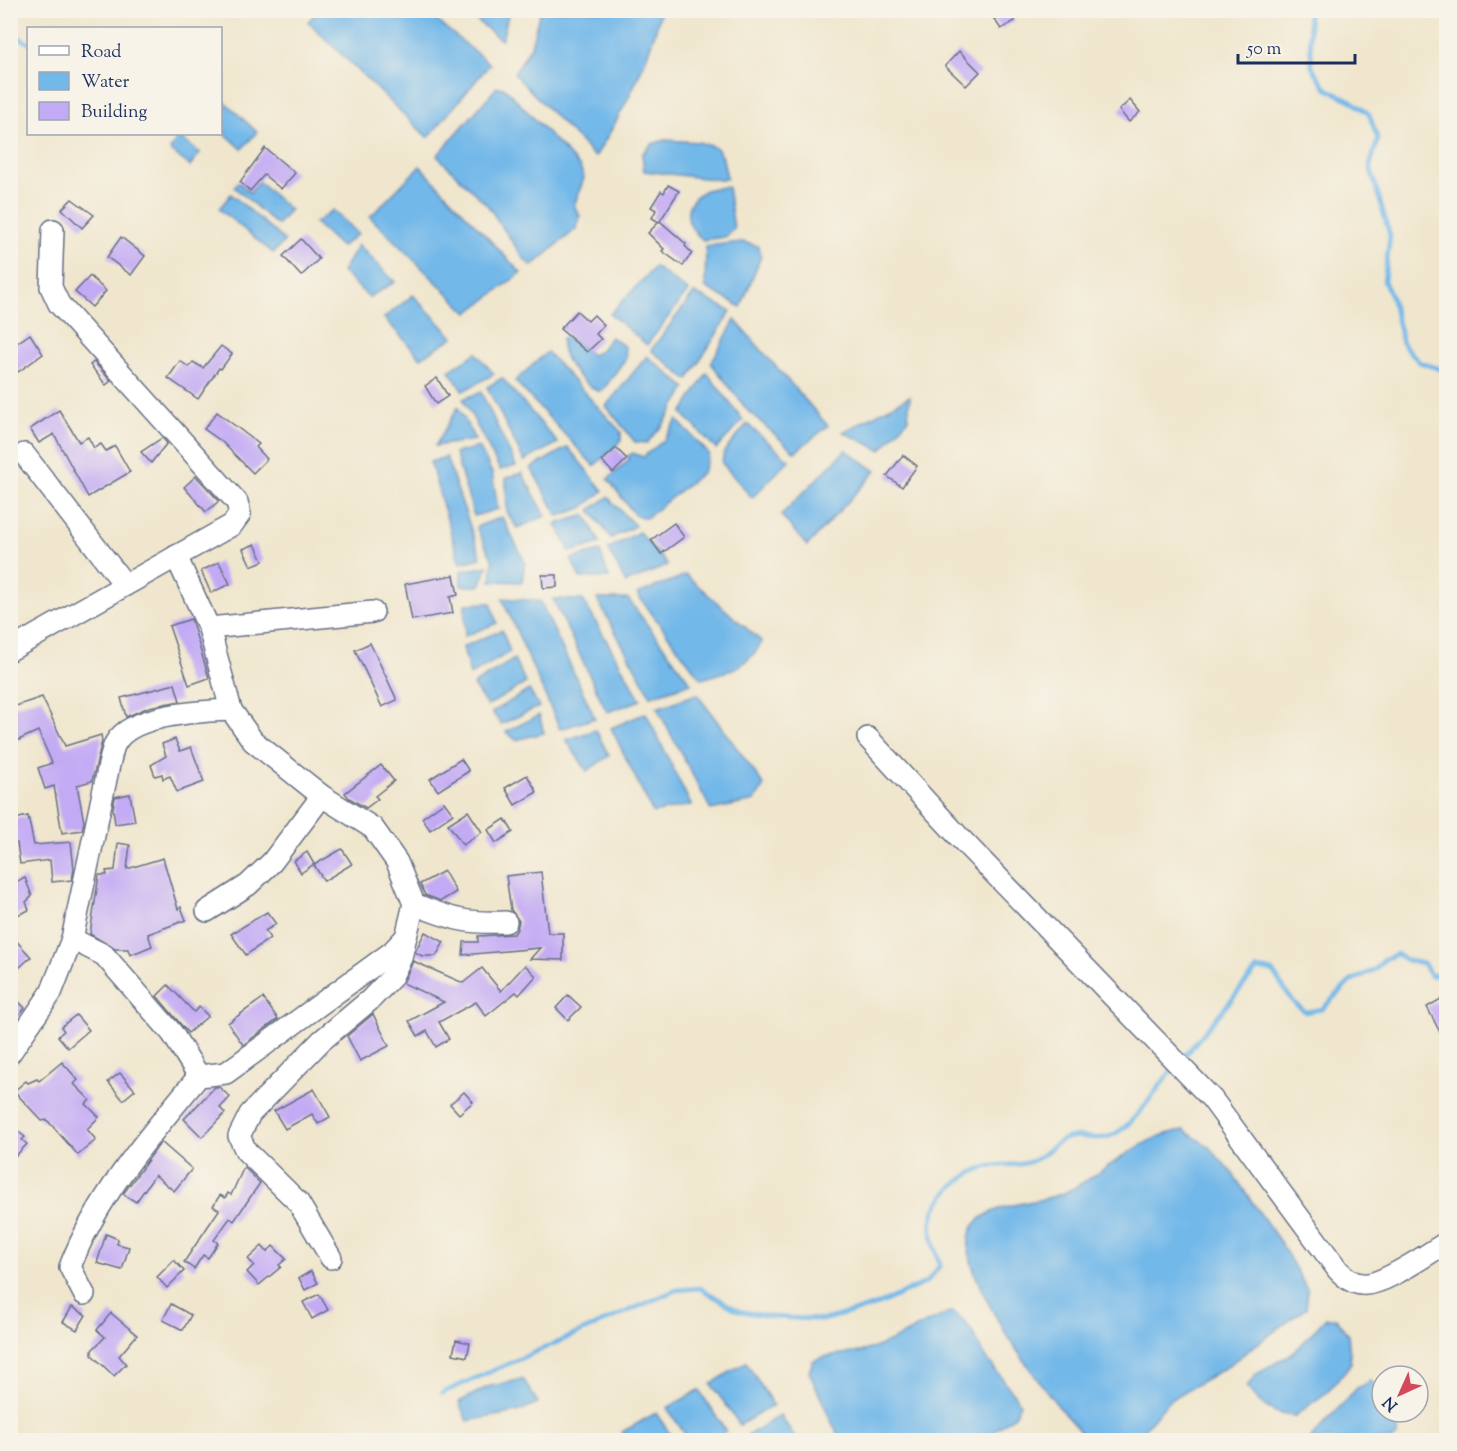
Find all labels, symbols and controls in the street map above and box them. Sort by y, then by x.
legend [27,27,222,135]
scale bar [1238,27,1355,65]
text: 50 m [1246,37,1282,63]
text: Road [81,40,121,66]
text: Water [81,70,130,96]
text: Building [81,100,147,126]
north arrow [1370,1364,1430,1424]
text: N [1378,1390,1404,1415]

